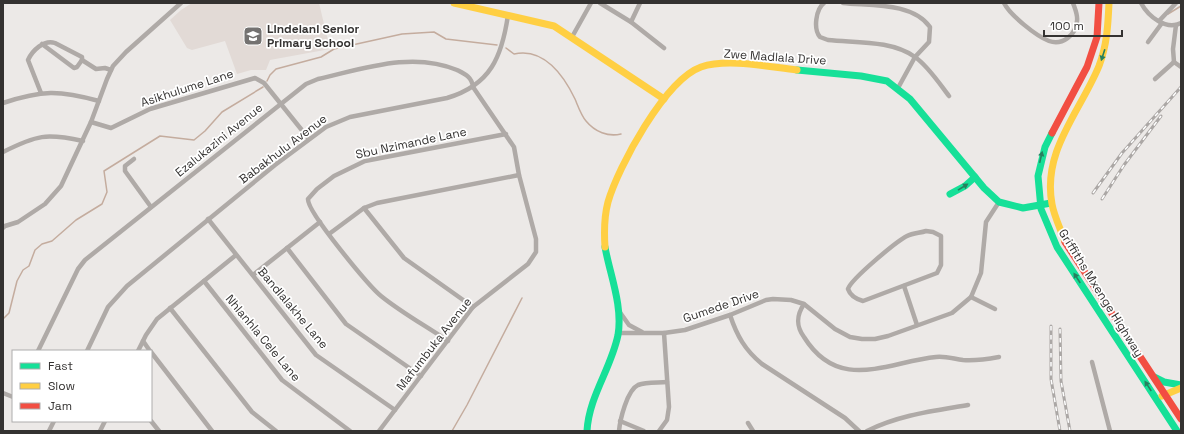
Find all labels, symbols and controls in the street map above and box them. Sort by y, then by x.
scale bar [1044,12,1122,38]
text: 100 m [1050,18,1084,34]
place label: Lindelani Senior Primary School [267,21,360,51]
school or university icon: Lindelani Senior Primary School [242,25,264,47]
street label: Zwe Madlala Drive [723,45,827,69]
one-way arrow [1100,49,1106,61]
street label: Asikhulume Lane [139,65,235,111]
street label: Ezalukazini Avenue [172,100,266,180]
street label: Babakhulu Avenue [236,111,330,187]
street label: Sbu Nzimande Lane [354,123,468,163]
one-way arrow [1039,151,1045,164]
one-way arrow [957,183,969,190]
street label: Griffiths Mxenge Highway [1055,226,1147,360]
street label: Bandlalakhe Lane [254,264,332,352]
one-way arrow [1073,272,1080,284]
street label: Gumede Drive [681,286,761,326]
street label: Nhlanhla Cele Lane [222,291,304,385]
street label: Mafumbuka Avenue [393,294,475,394]
legend [12,350,152,422]
text: Fast [48,358,73,374]
text: Slow [48,378,75,394]
one-way arrow [1144,381,1152,392]
text: Jam [48,398,72,414]

